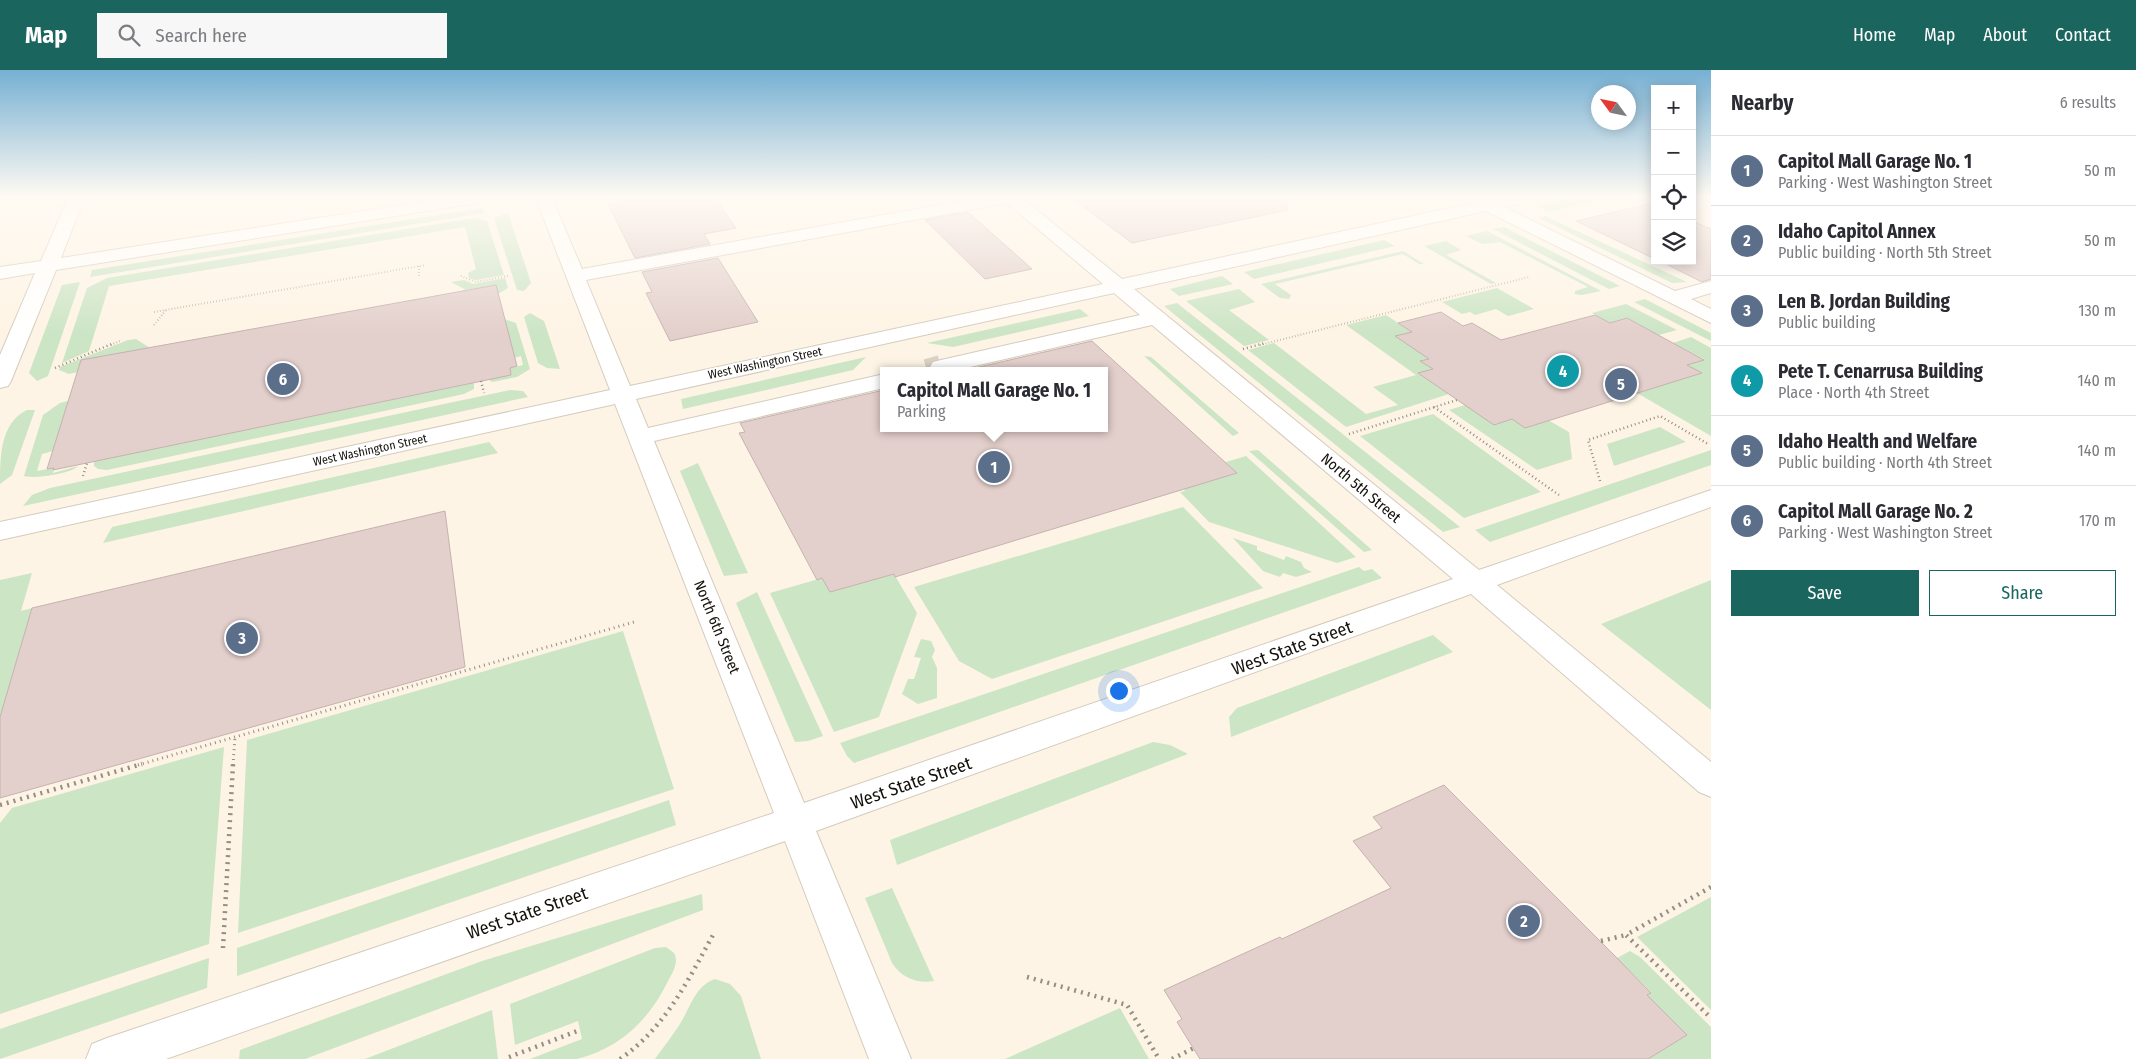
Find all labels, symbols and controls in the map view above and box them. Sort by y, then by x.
search box [97,13,447,58]
text: Map [25,21,67,49]
icon: search [115,21,143,49]
text: Search here [155,24,247,47]
text: Home [1853,24,1896,46]
text: Map [1924,24,1955,46]
text: About [1983,24,2027,46]
text: Contact [2055,24,2111,46]
north arrow [1591,85,1636,130]
map controls [1651,85,1696,265]
button: + [1651,85,1696,130]
text: Nearby [1731,90,1793,116]
text: 6 results [2060,93,2116,112]
button: − [1651,130,1696,175]
text: Capitol Mall Garage No. 1 [1778,150,1972,173]
text: 1 [1744,161,1750,180]
text: 50 m [2084,161,2116,180]
text: Parking · West Washington Street [1778,173,1992,192]
button: locate [1651,175,1696,220]
button: layers [1651,220,1696,265]
text: Idaho Capitol Annex [1778,220,1936,243]
text: 2 [1743,231,1751,250]
text: 50 m [2084,231,2116,250]
text: Public building · North 5th Street [1778,243,1991,262]
text: Len B. Jordan Building [1778,290,1950,313]
text: 3 [1743,301,1751,320]
text: 130 m [2078,301,2116,320]
text: Public building [1778,313,1875,332]
street label: West Washington Street [707,344,823,382]
pin: 4 [1547,352,1579,390]
pin: 6 [267,360,299,398]
text: Pete T. Cenarrusa Building [1778,360,1983,383]
pin: 5 [1605,365,1637,403]
popup [880,367,1108,432]
text: 4 [1743,371,1751,390]
text: 140 m [2078,371,2116,390]
text: Capitol Mall Garage No. 1 [897,379,1091,402]
text: Place · North 4th Street [1778,383,1929,402]
text: Parking [897,402,945,421]
text: Idaho Health and Welfare [1778,430,1977,453]
street label: West Washington Street [312,431,428,469]
text: 5 [1743,441,1751,460]
text: 140 m [2078,441,2116,460]
pin: 1 [978,448,1010,486]
street label: North 5th Street [1317,449,1405,527]
text: Public building · North 4th Street [1778,453,1992,472]
text: Capitol Mall Garage No. 2 [1778,500,1973,523]
text: 6 [1743,511,1751,530]
text: 170 m [2079,511,2116,530]
text: Parking · West Washington Street [1778,523,1992,542]
button: Save [1731,570,1919,616]
button: Share [1929,570,2116,616]
street label: North 6th Street [690,578,744,676]
street label: West State Street [1229,616,1355,680]
pin: 3 [226,619,258,657]
your location [1106,678,1132,704]
street label: West State Street [848,752,974,814]
street label: West State Street [464,882,590,944]
pin: 2 [1508,902,1540,940]

